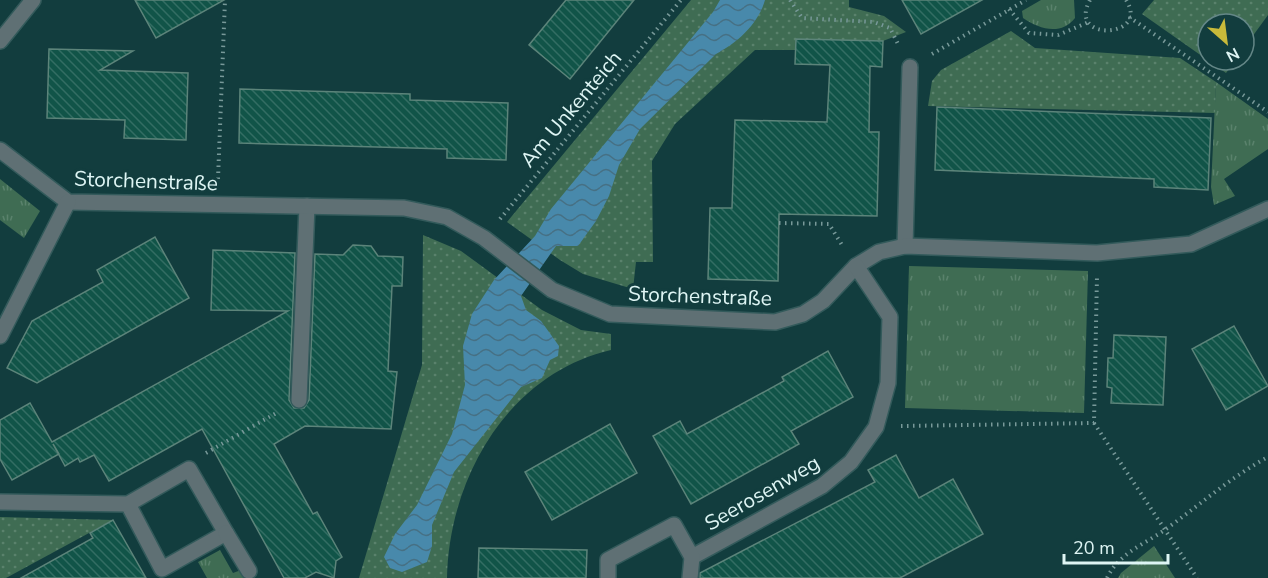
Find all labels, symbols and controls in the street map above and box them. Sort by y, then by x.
north arrow [1196,12,1256,72]
text: N [1222,42,1243,67]
street label: Am Unkenteich [514,45,628,173]
street label: Storchenstraße [74,164,218,198]
street label: Storchenstraße [628,279,772,313]
street label: Seerosenweg [699,449,825,537]
scale bar [1064,527,1168,565]
text: 20 m [1073,536,1115,560]

